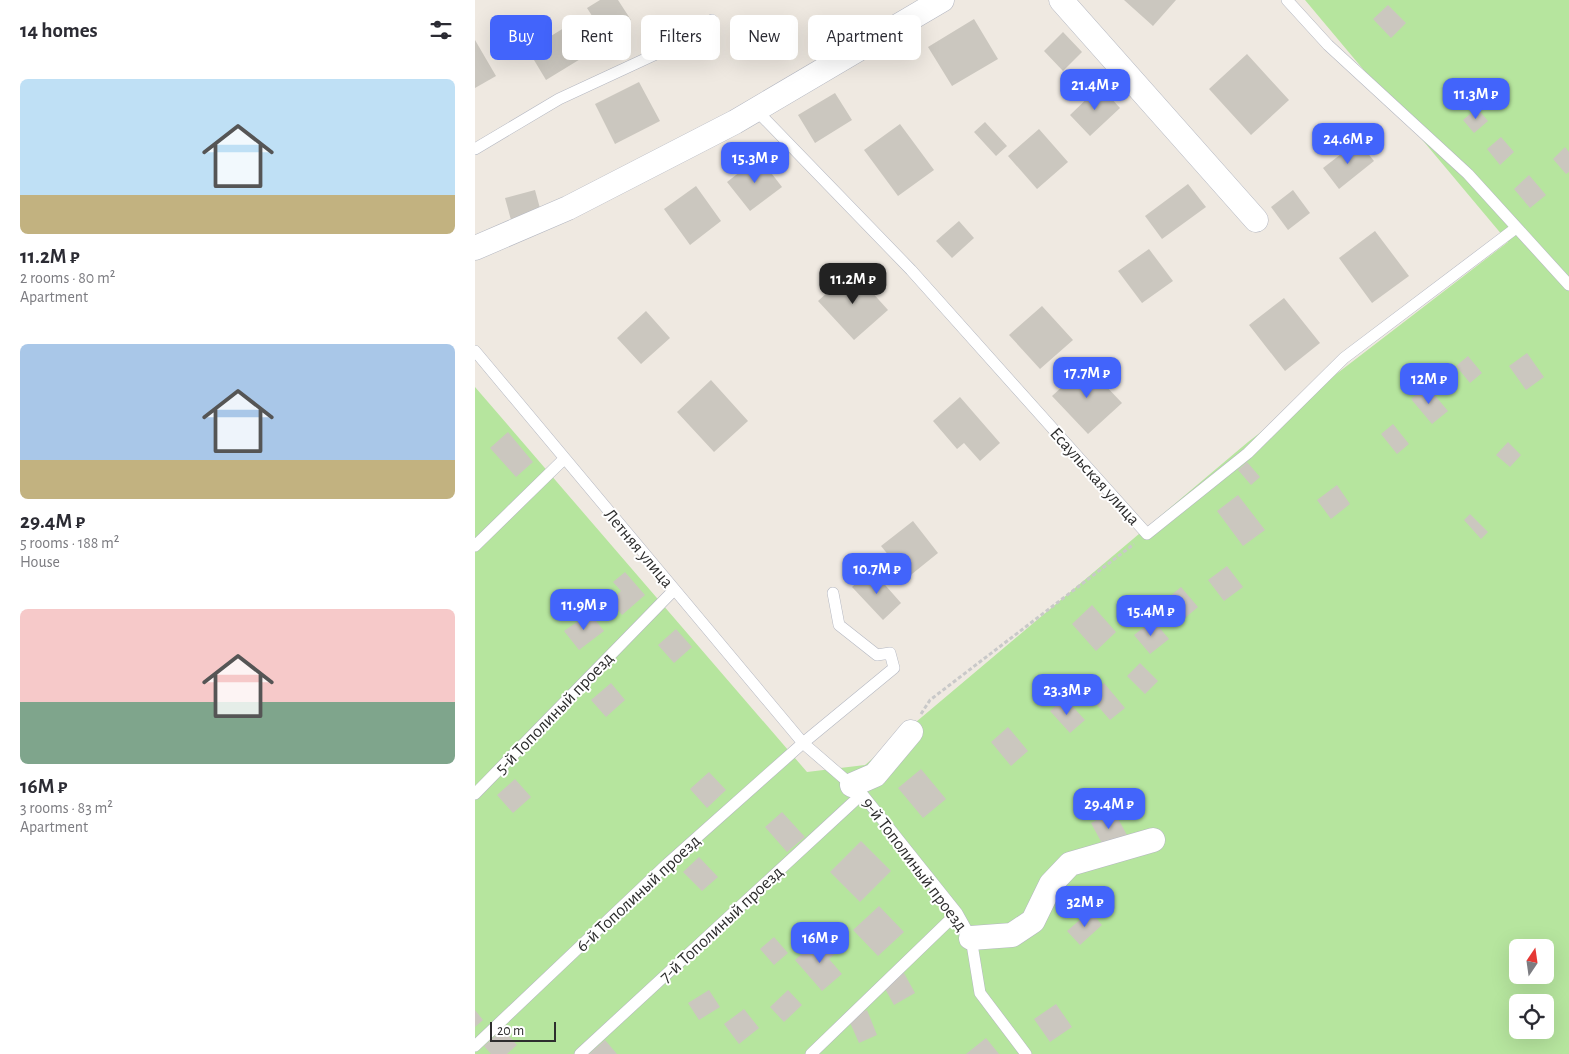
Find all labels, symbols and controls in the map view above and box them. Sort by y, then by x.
chip: Buy [490,15,552,60]
chip: Rent [562,15,631,60]
chip: Filters [641,15,720,60]
chip: New [730,15,798,60]
chip: Apartment [808,15,921,60]
icon: filters [427,16,455,44]
text: 14 homes [20,20,98,41]
pin: 21.4M ₽ [1049,68,1141,111]
text: 21.4M ₽ [1071,77,1119,93]
pin: 11.3M ₽ [1430,78,1522,120]
text: 11.3M ₽ [1454,86,1498,102]
icon: home [193,111,283,201]
pin: 24.6M ₽ [1302,122,1394,165]
text: 24.6M ₽ [1323,131,1373,147]
pin: 15.3M ₽ [709,142,801,184]
text: 15.3M ₽ [732,150,778,166]
text: 11.2M ₽ [20,246,80,267]
pin: 11.2M ₽ [807,262,899,305]
text: 2 rooms · 80 m² [20,270,115,286]
text: 11.2M ₽ [830,271,876,287]
text: Apartment [20,289,88,305]
pin: 17.7M ₽ [1041,356,1133,399]
pin: 12M ₽ [1394,362,1464,405]
text: 17.7M ₽ [1064,365,1110,381]
text: 12M ₽ [1411,371,1447,387]
icon: home [193,376,283,466]
street label: Есаульская улица [1046,424,1143,529]
street label: Летняя улица [600,506,676,592]
text: 29.4M ₽ [20,511,85,532]
text: 5 rooms · 188 m² [20,535,119,551]
pin: 10.7M ₽ [831,552,923,595]
text: House [20,554,60,570]
text: 10.7M ₽ [853,561,901,577]
pin: 11.9M ₽ [538,588,630,631]
pin: 15.4M ₽ [1105,594,1197,637]
text: 11.9M ₽ [561,597,607,613]
text: 15.4M ₽ [1127,603,1175,619]
icon: home [193,641,283,731]
street label: 5-й Тополиный проезд [492,649,617,778]
pin: 23.3M ₽ [1021,674,1113,716]
text: 23.3M ₽ [1043,682,1091,698]
text: 16M ₽ [20,776,67,797]
pin: 29.4M ₽ [1063,788,1155,830]
street label: 9-й Тополиный проезд [858,794,970,935]
text: 29.4M ₽ [1084,796,1134,812]
text: 3 rooms · 83 m² [20,800,113,816]
text: Apartment [20,819,88,835]
street label: 6-й Тополиный проезд [573,832,704,956]
street label: 7-й Тополиный проезд [656,863,787,986]
pin: 32M ₽ [1050,886,1120,928]
text: 32M ₽ [1066,894,1104,910]
pin: 16M ₽ [785,922,855,964]
text: 16M ₽ [802,930,838,946]
north arrow [1509,939,1554,984]
map controls [1509,939,1554,1039]
button: locate [1509,994,1554,1039]
scale bar [490,1019,556,1042]
text: 20 m [497,1024,524,1038]

